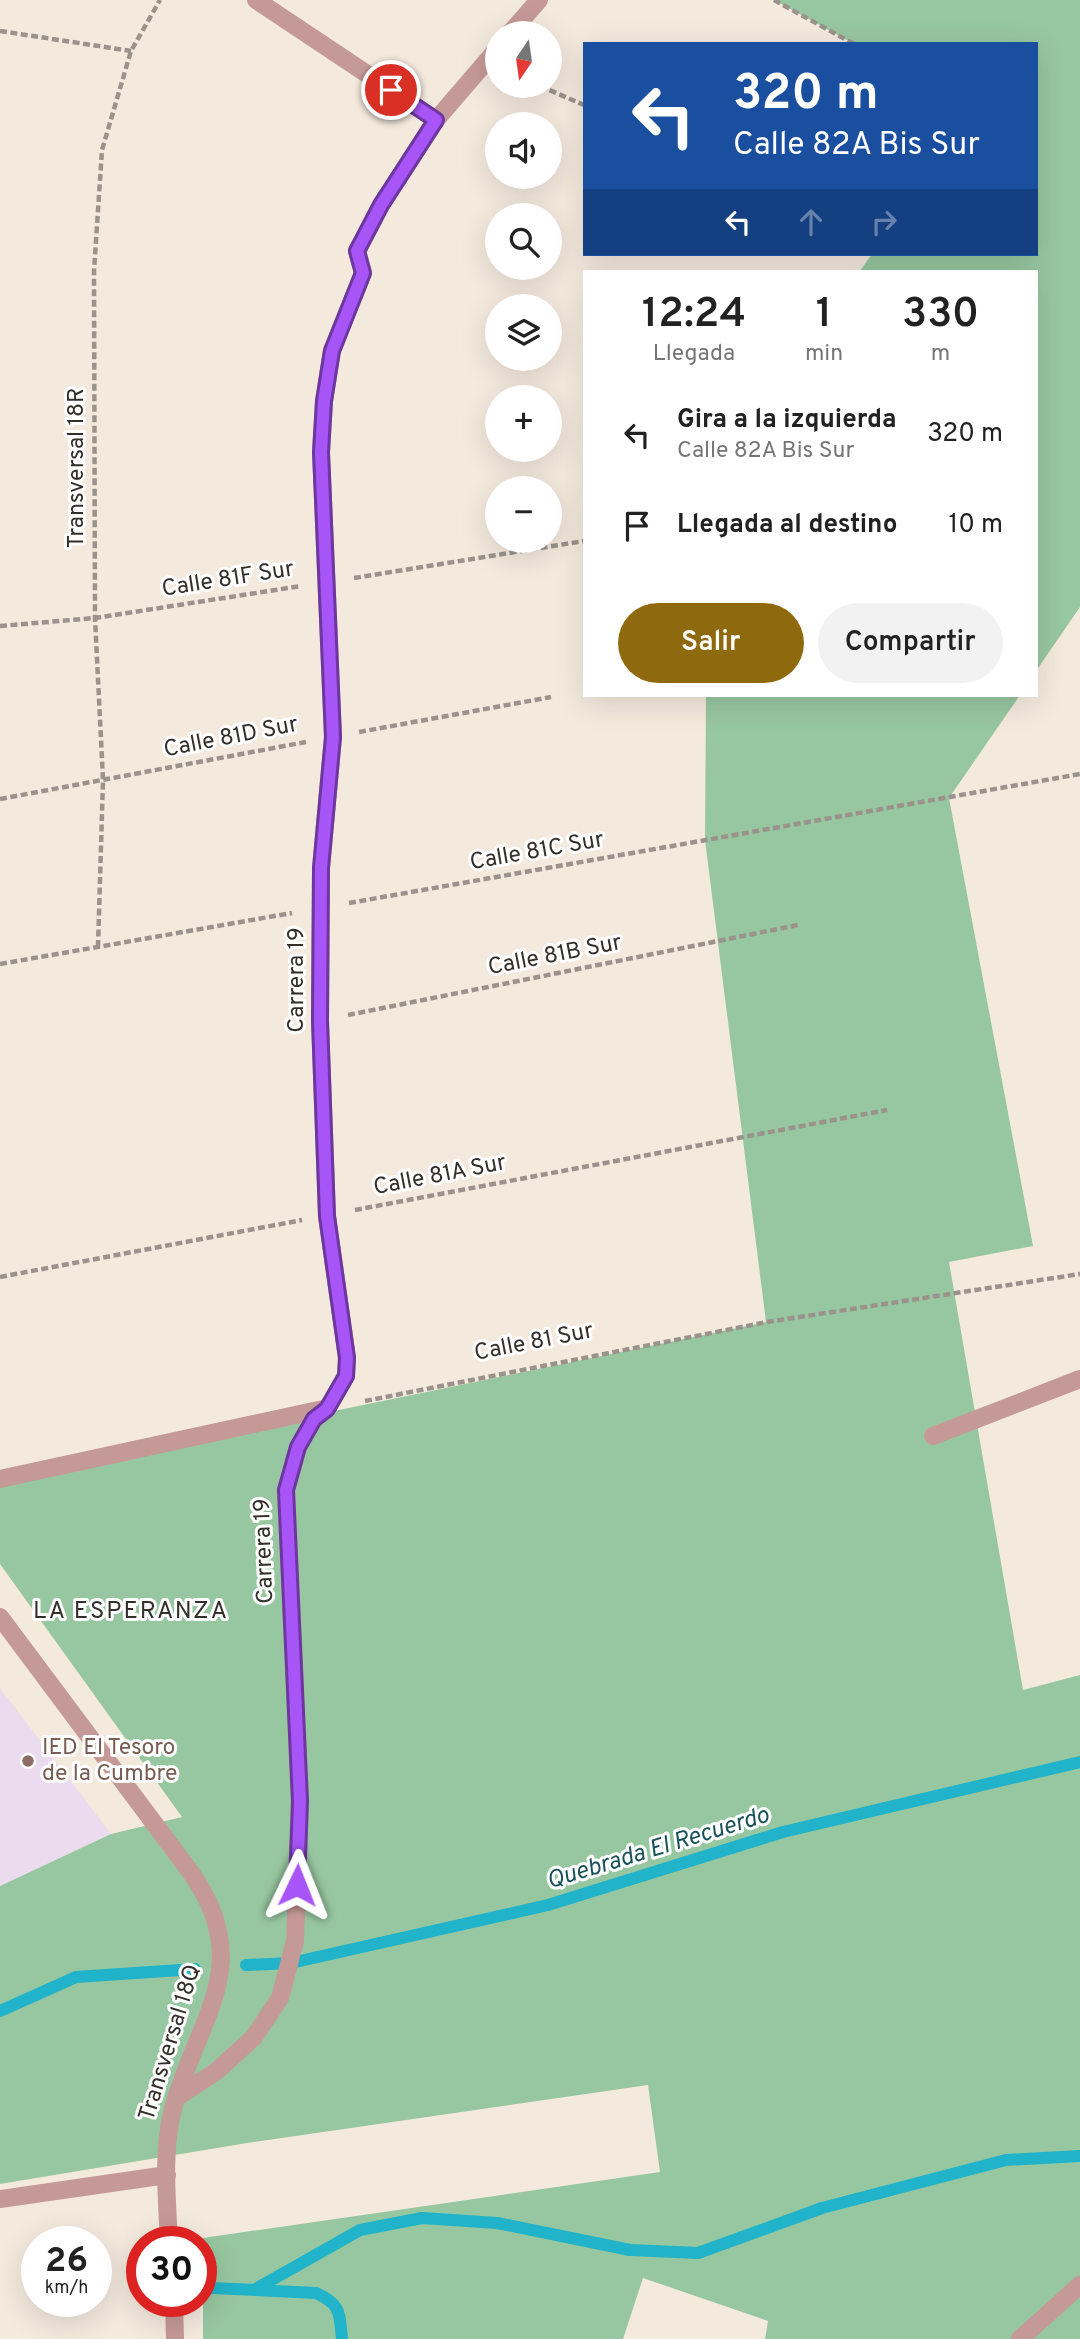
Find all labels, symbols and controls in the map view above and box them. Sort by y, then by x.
north arrow [485,21,562,98]
map controls [485,21,562,553]
pin [361,60,421,120]
text: 320 m [733,65,879,127]
icon: left [618,70,709,161]
icon: arrive [372,71,410,109]
button: sound [485,112,562,189]
text: Calle 82A Bis Sur [733,126,980,166]
button: search [485,203,562,280]
icon: left [719,203,757,241]
icon: ahead [792,203,830,241]
icon: right [865,203,903,241]
text: 12:24 [642,289,746,342]
text: 1 [816,289,832,342]
text: 330 [902,289,979,342]
button: layers [485,294,562,371]
text: Llegada [653,340,735,369]
text: min [805,340,843,369]
text: m [931,340,950,369]
button: + [485,385,562,462]
street label: Transversal 18R [63,388,92,548]
text: Gira a la izquierda [677,404,896,437]
icon: left [618,416,656,454]
text: 320 m [927,418,1003,451]
text: Calle 82A Bis Sur [677,437,855,466]
button: − [485,476,562,553]
icon: arrive [618,507,656,545]
text: Llegada al destino [677,509,897,542]
text: 10 m [948,509,1003,542]
street label: Calle 81F Sur [160,555,296,605]
button: Salir [618,603,804,683]
button: Compartir [818,603,1003,683]
street label: Calle 81D Sur [161,711,301,765]
street label: Calle 81C Sur [468,826,606,878]
street label: Carrera 19 [283,927,312,1033]
street label: Calle 81B Sur [486,929,624,983]
street label: Calle 81A Sur [371,1149,509,1203]
street label: Calle 81 Sur [472,1317,596,1369]
street label: Carrera 19 [249,1498,281,1604]
district label: LA ESPERANZA [33,1597,229,1627]
place label: IED El Tesoro de la Cumbre [42,1734,177,1789]
marker: IED El Tesoro de la Cumbre [20,1753,36,1769]
water label: Quebrada El Recuerdo [543,1801,773,1897]
position arrow [260,1848,334,1922]
street label: Transversal 18Q [133,1961,209,2125]
speed limit sign: 30 [126,2226,217,2317]
text: 26 [45,2240,88,2284]
text: km/h [45,2277,88,2300]

